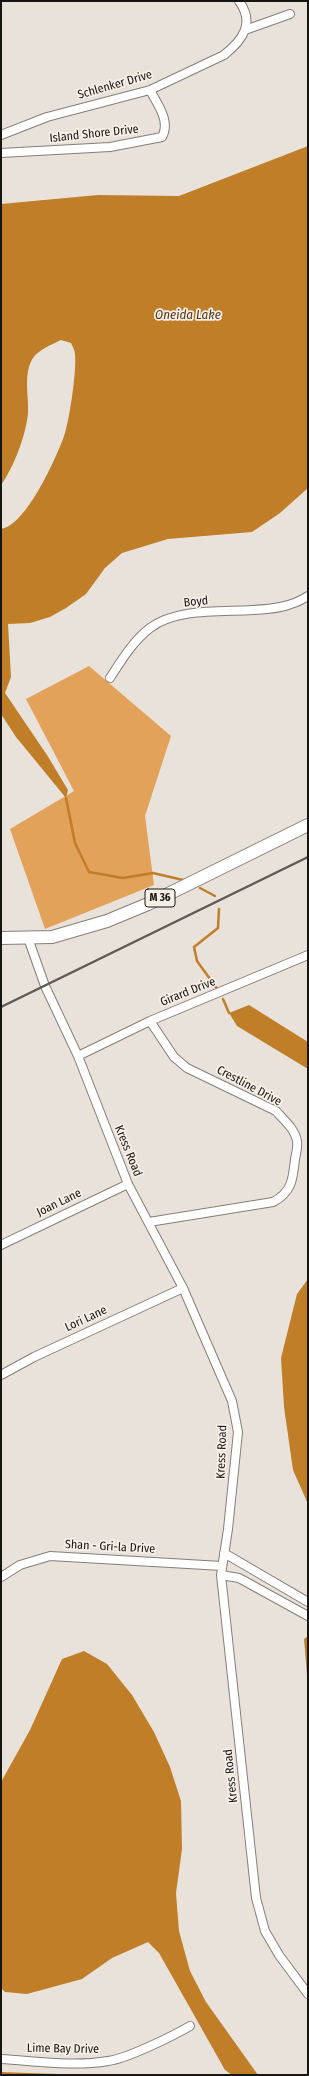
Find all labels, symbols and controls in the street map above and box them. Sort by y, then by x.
street label: Schlenker Drive [76,68,154,102]
street label: Island Shore Drive [49,122,139,146]
water label: Oneida Lake [155,307,221,323]
street label: Boyd [183,594,209,610]
road number: M 36 [145,889,175,907]
street label: Girard Drive [158,974,218,1010]
street label: Crestline Drive [214,1063,284,1109]
street label: Kress Road [111,1123,145,1179]
street label: Joan Lane [34,1186,84,1220]
street label: Lori Lane [63,1303,109,1335]
street label: Kress Road [214,1425,230,1479]
street label: Shan - Gri-la Drive [65,1537,155,1557]
street label: Kress Road [221,1748,241,1804]
street label: Lime Bay Drive [27,2041,99,2057]

